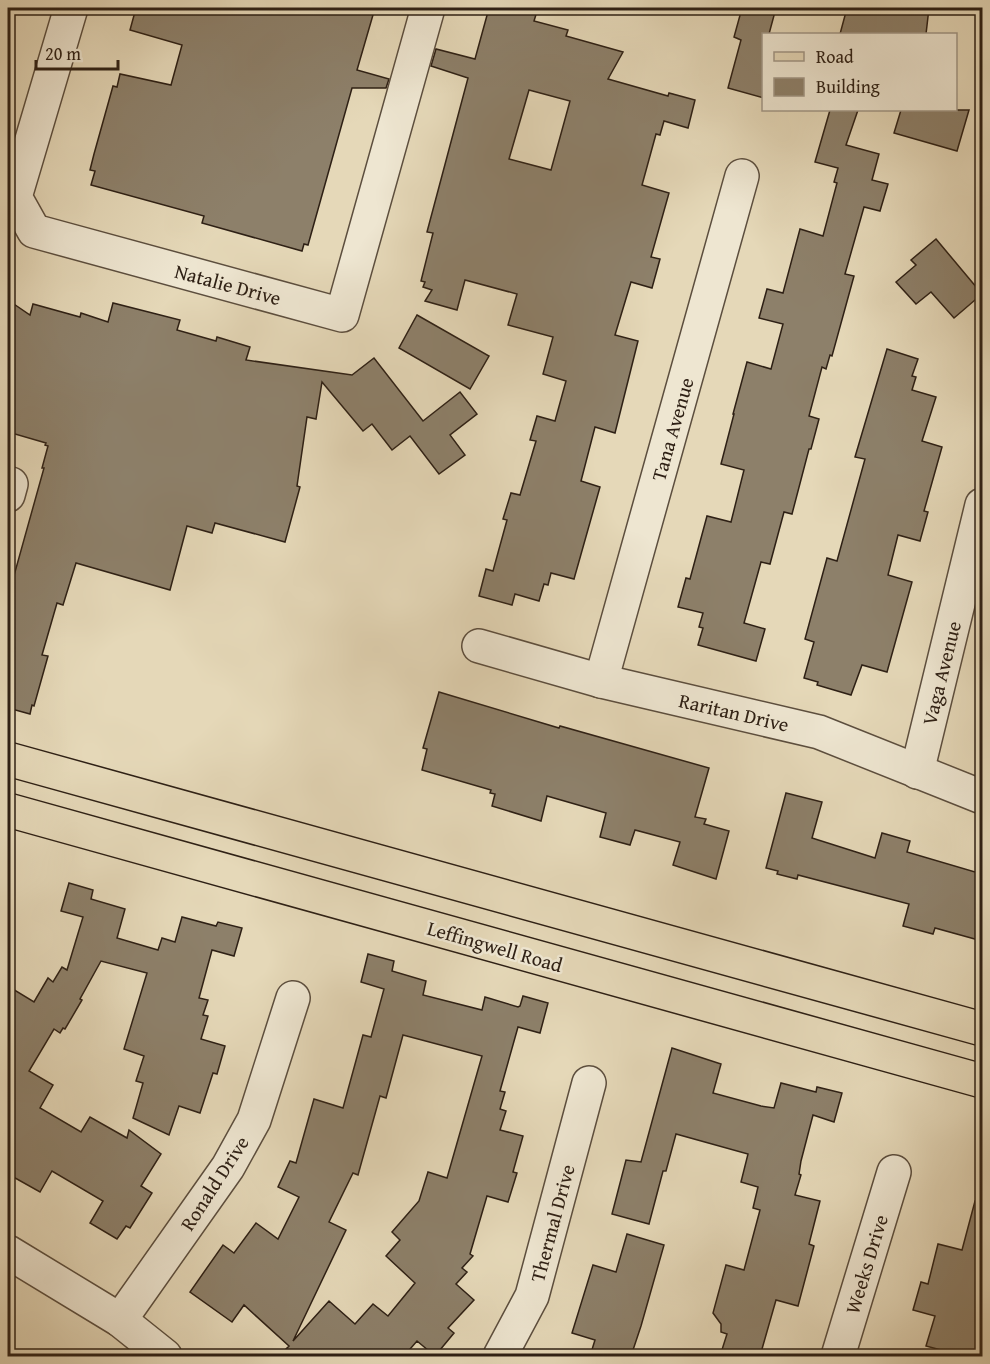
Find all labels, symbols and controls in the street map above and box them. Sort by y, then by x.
scale bar [36,33,118,71]
legend [762,33,957,111]
text: 20 m [45,40,81,67]
text: Road [816,43,854,70]
text: Building [816,73,880,100]
street label: Natalie Drive [172,256,284,312]
street label: Tana Avenue [643,374,701,484]
street label: Vaga Avenue [914,618,968,728]
street label: Raritan Drive [676,685,792,739]
street label: Leffingwell Road [424,913,566,979]
street label: Ronald Drive [172,1130,256,1236]
street label: Thermal Drive [522,1161,582,1285]
street label: Weeks Drive [837,1211,895,1317]

